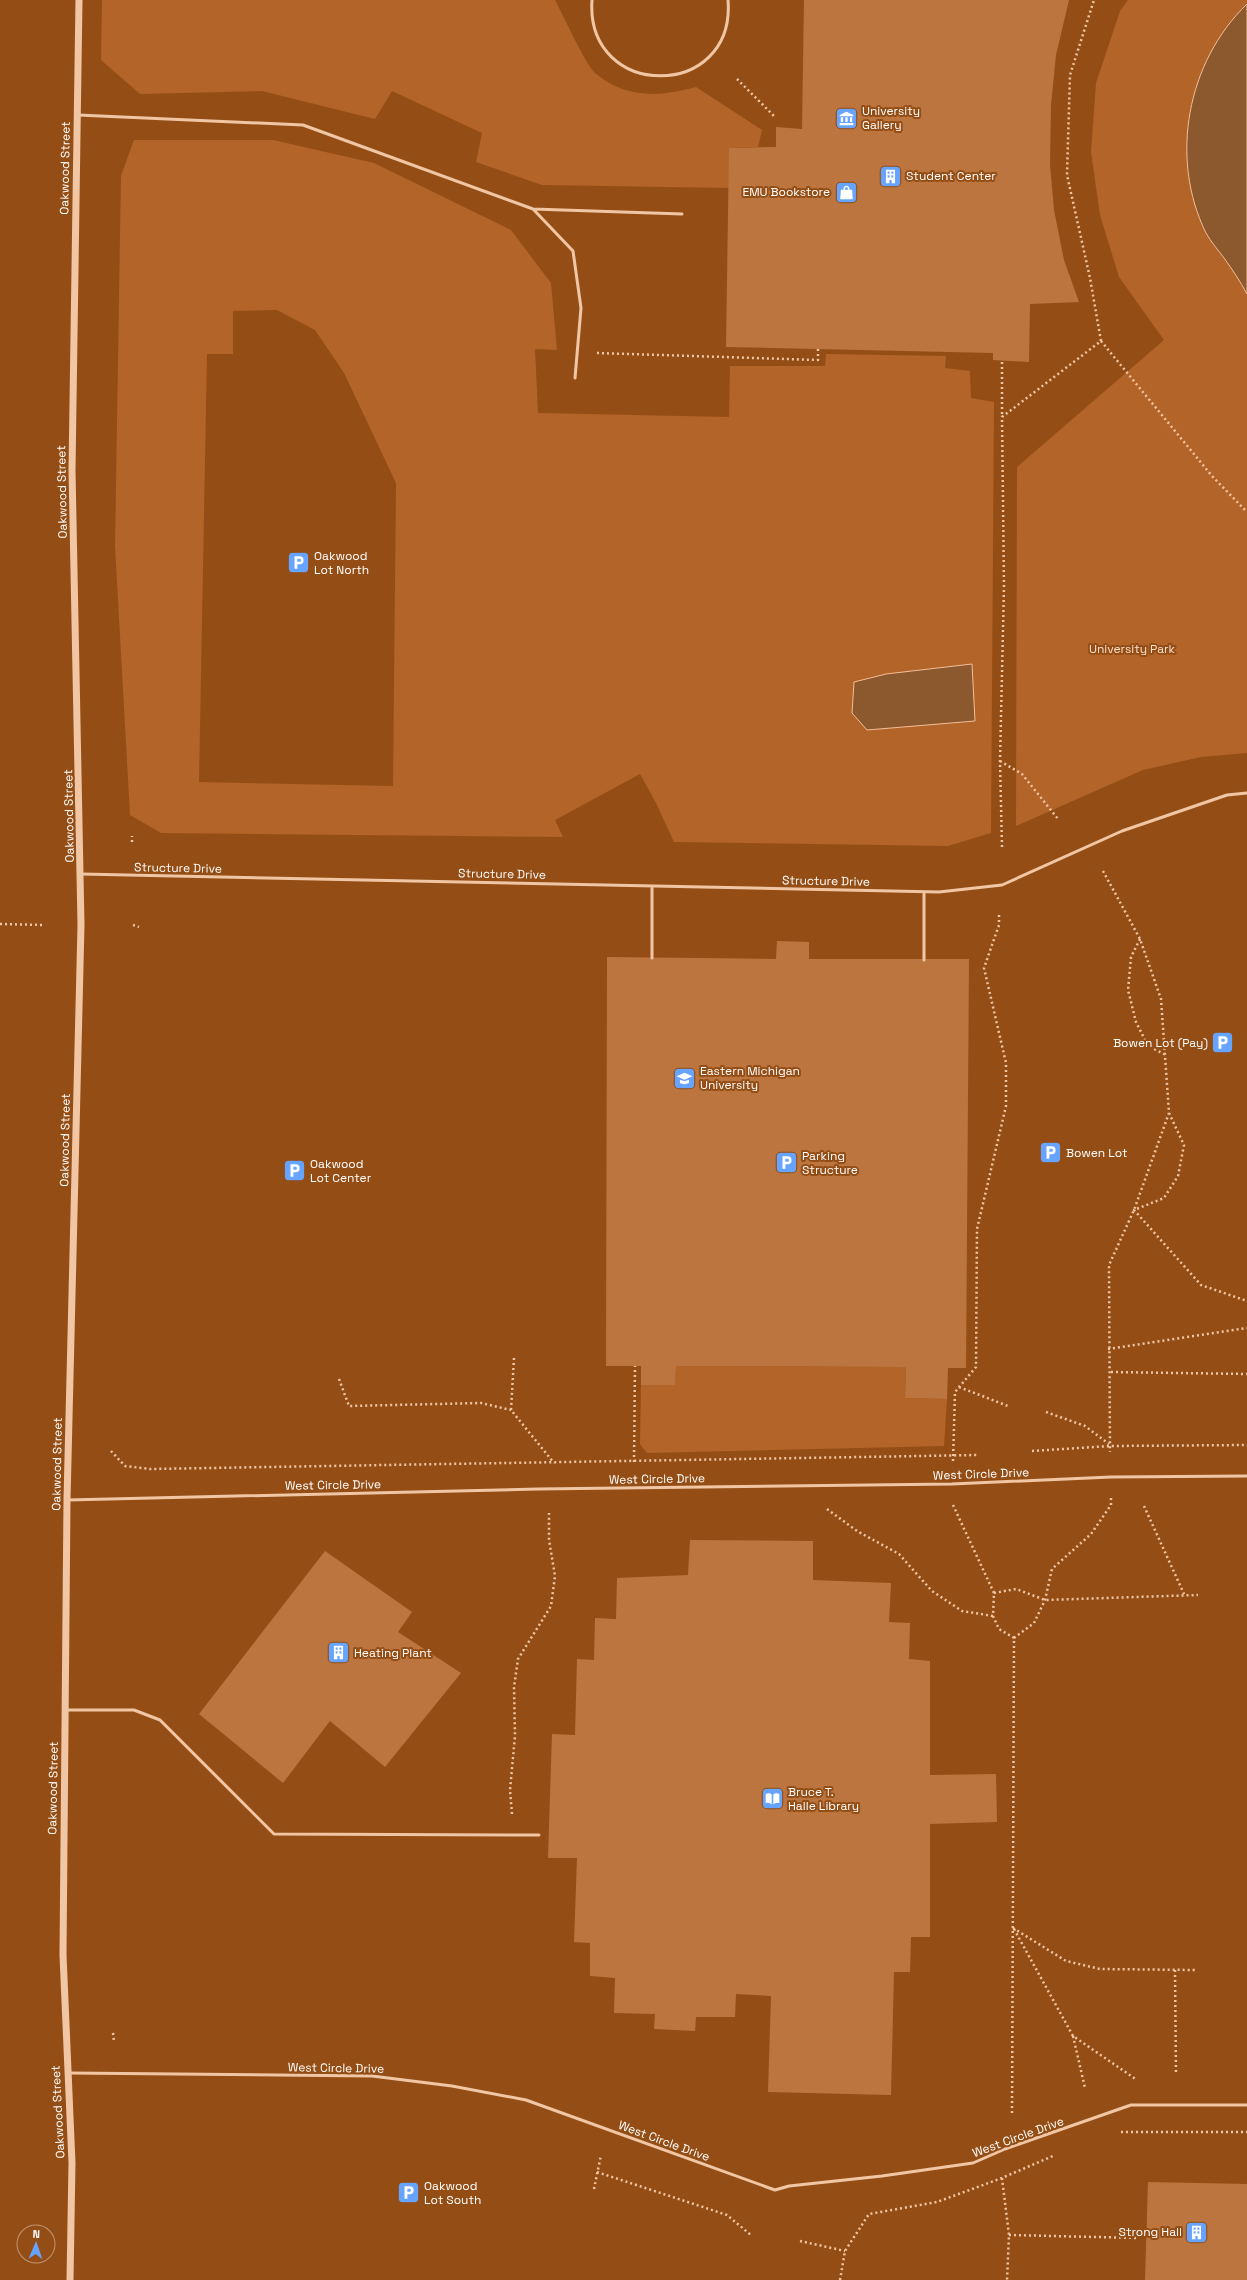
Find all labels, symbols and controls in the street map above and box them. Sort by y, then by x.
place label: University Gallery [862,103,920,133]
museum icon: University Gallery [834,105,860,131]
street label: Oakwood Street [56,121,74,215]
building icon: Student Center [877,163,903,189]
place label: Student Center [906,168,996,184]
shop icon: EMU Bookstore [833,179,859,205]
place label: EMU Bookstore [742,184,830,200]
street label: Oakwood Street [53,445,71,539]
place label: Oakwood Lot North [314,548,369,578]
parking icon: Oakwood Lot North [286,550,312,576]
park label: University Park [1089,641,1176,657]
street label: Oakwood Street [60,769,78,863]
street label: Structure Drive [134,859,222,877]
street label: Structure Drive [458,865,546,883]
street label: Structure Drive [782,872,870,890]
parking icon: Bowen Lot (Pay) [1210,1030,1236,1056]
place label: Bowen Lot (Pay) [1113,1035,1208,1051]
place label: Eastern Michigan University [700,1063,800,1093]
school or university icon: Eastern Michigan University [672,1065,698,1091]
street label: Oakwood Street [56,1093,74,1187]
parking icon: Bowen Lot [1038,1140,1064,1166]
place label: Bowen Lot [1066,1145,1127,1161]
place label: Parking Structure [802,1148,858,1178]
parking icon: Parking Structure [774,1150,800,1176]
place label: Oakwood Lot Center [310,1156,372,1186]
parking icon: Oakwood Lot Center [282,1158,308,1184]
street label: Oakwood Street [48,1417,66,1511]
street label: West Circle Drive [933,1464,1029,1484]
street label: West Circle Drive [609,1470,705,1488]
street label: West Circle Drive [285,1476,381,1494]
building icon: Heating Plant [325,1640,351,1666]
place label: Heating Plant [354,1645,432,1661]
street label: Oakwood Street [44,1741,62,1835]
place label: Bruce T. Halle Library [788,1784,859,1814]
library icon: Bruce T. Halle Library [760,1786,786,1812]
street label: West Circle Drive [288,2059,384,2077]
street label: Oakwood Street [48,2065,68,2159]
street label: West Circle Drive [970,2113,1066,2161]
street label: West Circle Drive [616,2117,712,2165]
place label: Oakwood Lot South [424,2178,481,2208]
parking icon: Oakwood Lot South [395,2180,421,2206]
building icon: Strong Hall [1184,2219,1210,2245]
north arrow [16,2224,56,2264]
place label: Strong Hall [1119,2224,1182,2240]
text: N [32,2227,40,2241]

